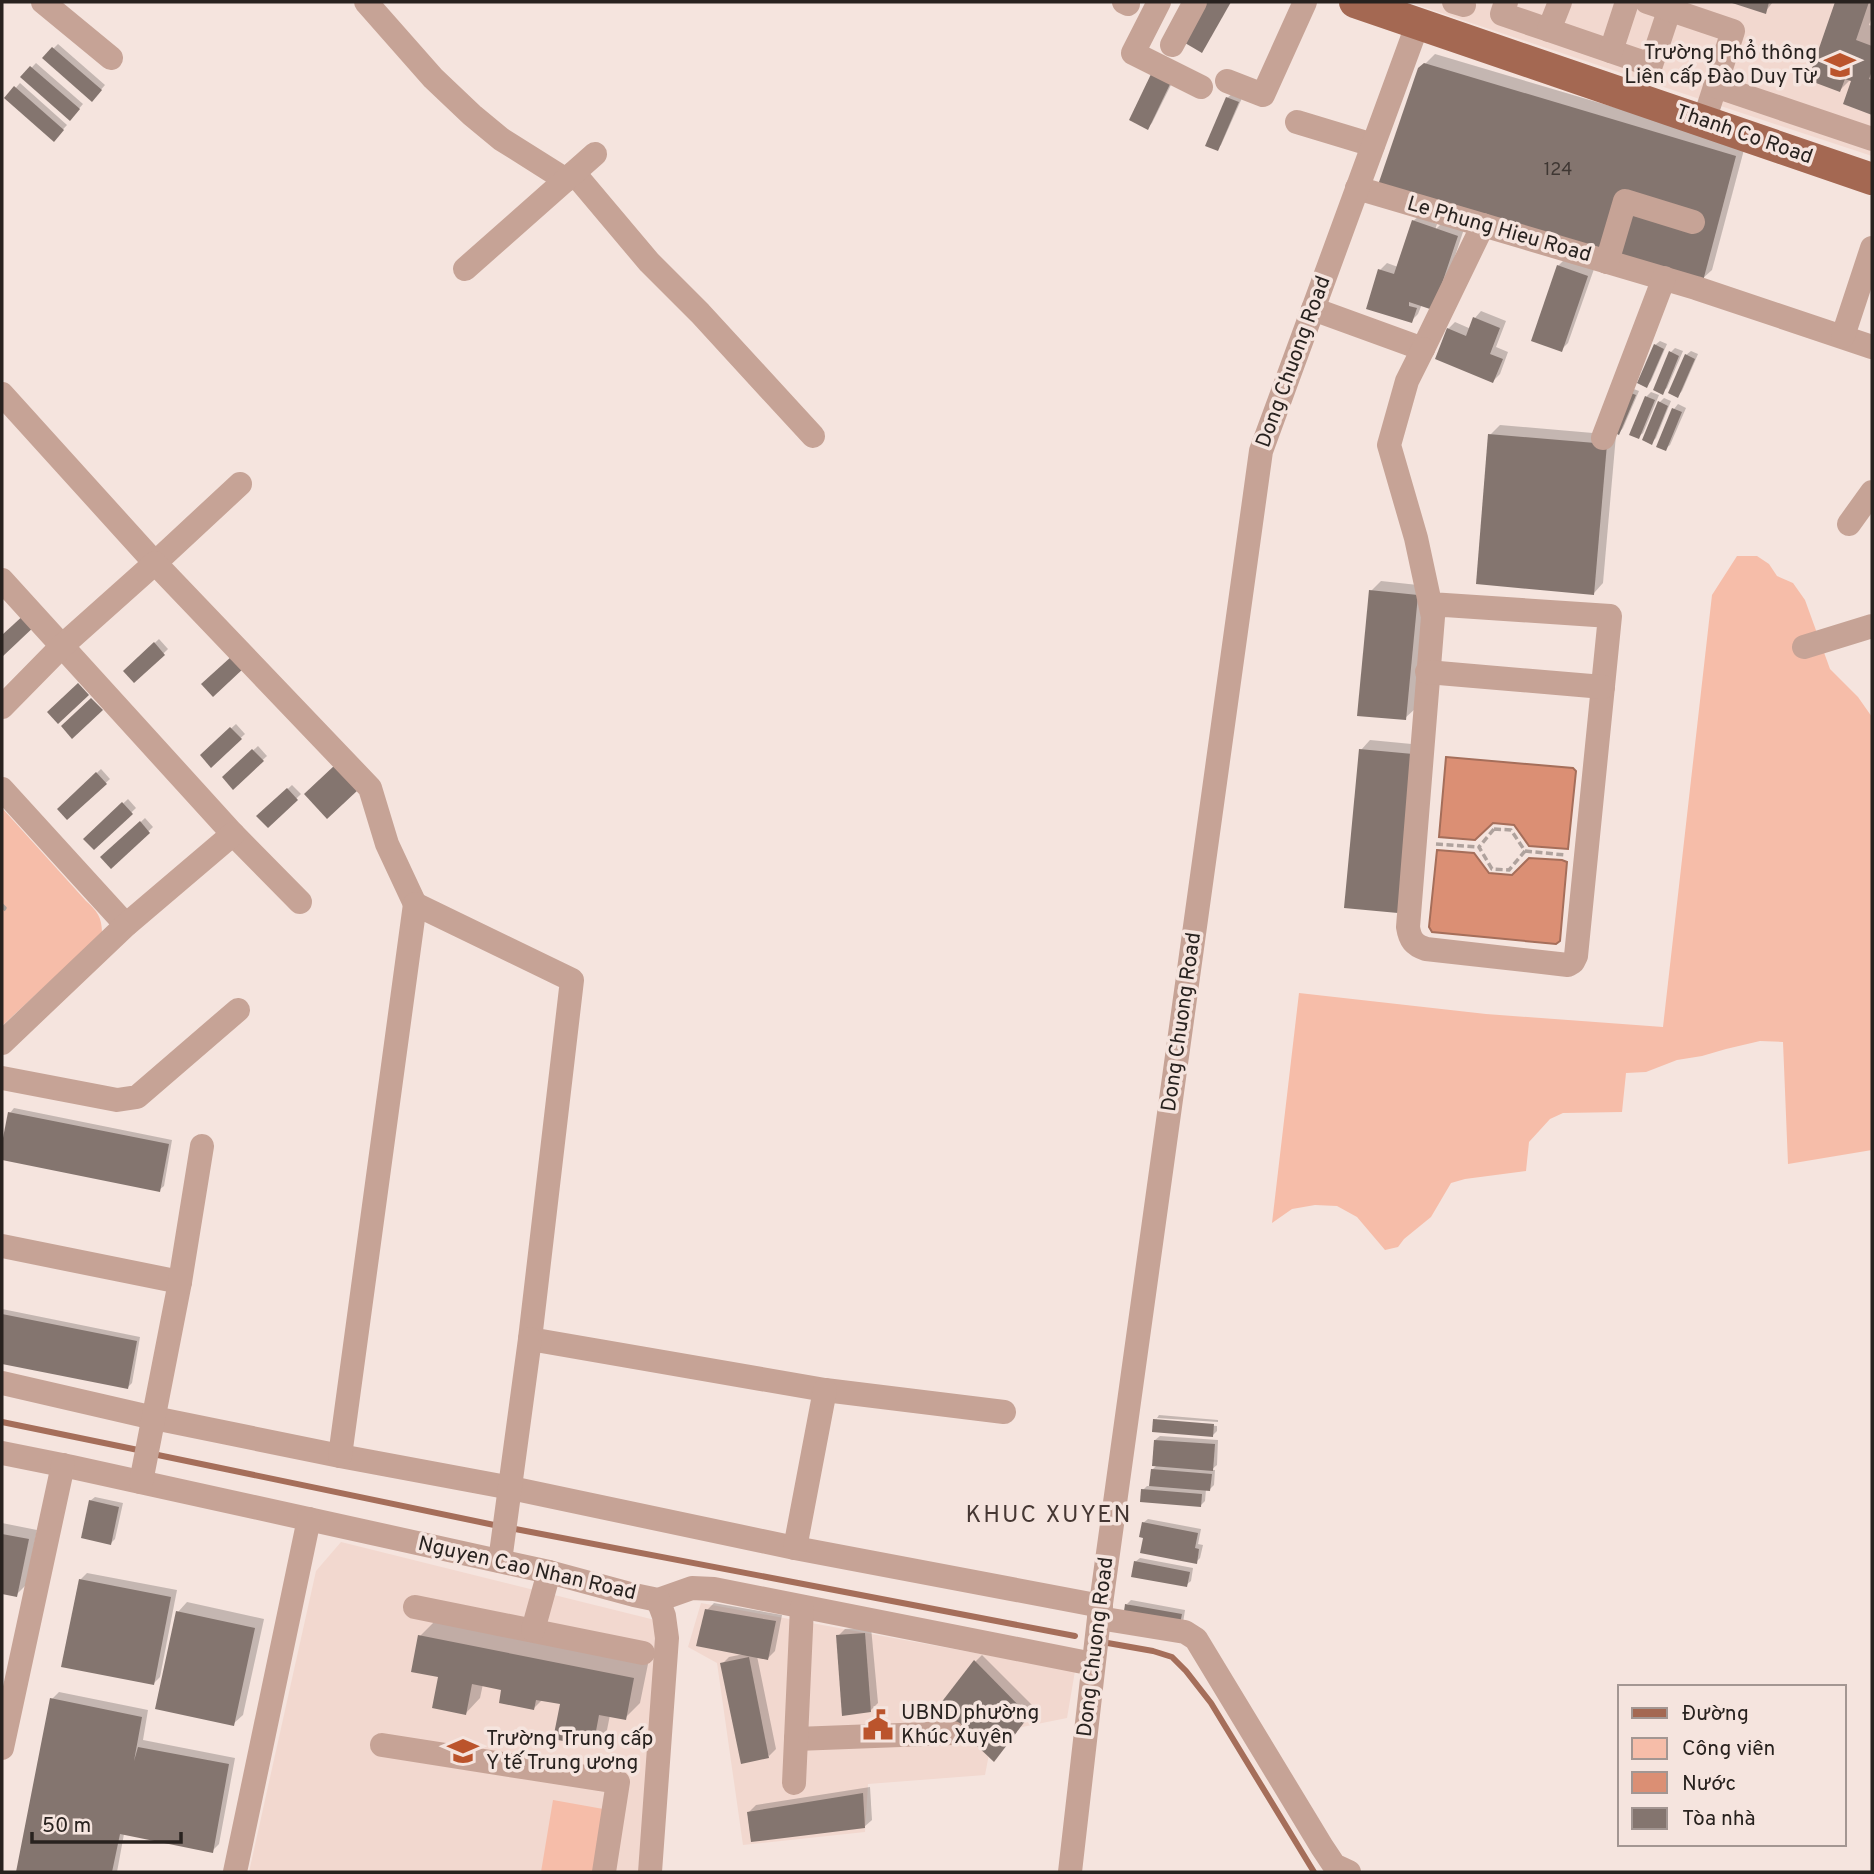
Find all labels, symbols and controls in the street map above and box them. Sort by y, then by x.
place label: Trường Phổ thông Liên cấp Đào Duy Từ [1624,38,1818,91]
school or university icon: Trường Phổ thông Liên cấp Đào Duy Từ [1823,48,1857,82]
street label: Thanh Co Road [1672,99,1816,171]
house number: 124 [1544,159,1572,182]
street label: Le Phung Hieu Road [1404,191,1594,269]
street label: Dong Chuong Road [1250,272,1338,452]
street label: Dong Chuong Road [1156,931,1208,1113]
district label: KHUC XUYEN [965,1501,1133,1531]
street label: Nguyen Cao Nhan Road [415,1531,639,1607]
street label: Dong Chuong Road [1072,1556,1120,1738]
legend [1618,1685,1846,1846]
place label: UBND phường Khúc Xuyên [901,1700,1039,1751]
text: Đường [1682,1701,1749,1728]
public building icon: UBND phường Khúc Xuyên [861,1708,895,1742]
place label: Trường Trung cấp Y tế Trung ương [486,1726,653,1777]
school or university icon: Trường Trung cấp Y tế Trung ương [446,1734,480,1768]
text: Công viên [1682,1736,1775,1763]
text: Nước [1682,1771,1736,1798]
scale bar [32,1800,180,1844]
text: Tòa nhà [1682,1806,1756,1833]
text: 50 m [42,1813,91,1840]

